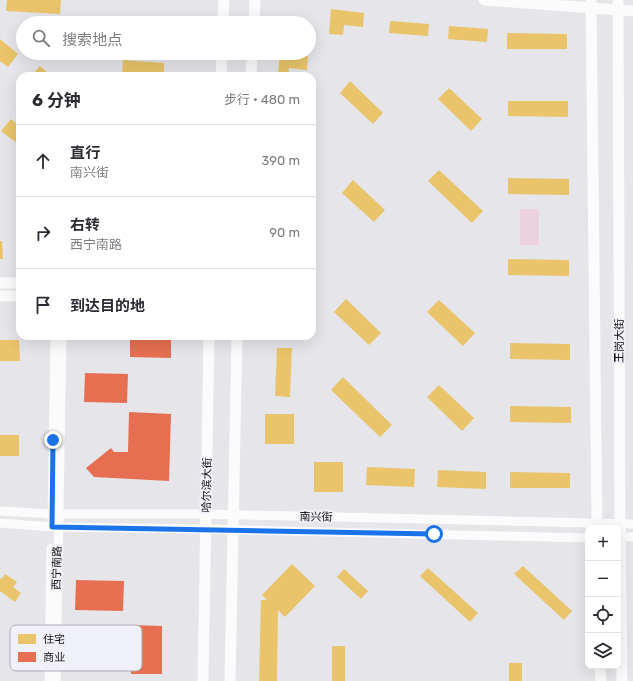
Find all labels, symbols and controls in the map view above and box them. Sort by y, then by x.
search box [16,16,316,60]
icon: search [30,27,52,49]
text: 搜索地点 [62,31,122,49]
text: 6 分钟 [32,90,81,110]
text: 步行 · 480 m [224,92,300,107]
text: 直行 [70,144,100,162]
icon: ahead [32,150,54,172]
text: 390 m [261,153,300,168]
text: 南兴街 [70,165,109,180]
text: 右转 [70,216,100,234]
icon: right [32,222,54,244]
text: 90 m [269,225,300,240]
text: 西宁南路 [70,237,122,252]
icon: arrive [32,294,54,316]
text: 到达目的地 [70,297,145,315]
street label: 王岗大街 [613,319,626,363]
route end [44,431,62,449]
street label: 哈尔滨大街 [200,457,214,513]
street label: 南兴街 [299,510,333,524]
route start [425,525,443,543]
map controls [585,525,621,669]
button: + [585,525,621,561]
street label: 西宁南路 [50,546,64,590]
button: − [585,561,621,597]
button: locate [585,597,621,633]
legend [10,625,142,671]
text: 住宅 [43,633,65,646]
button: layers [585,633,621,669]
text: 商业 [43,651,65,664]

